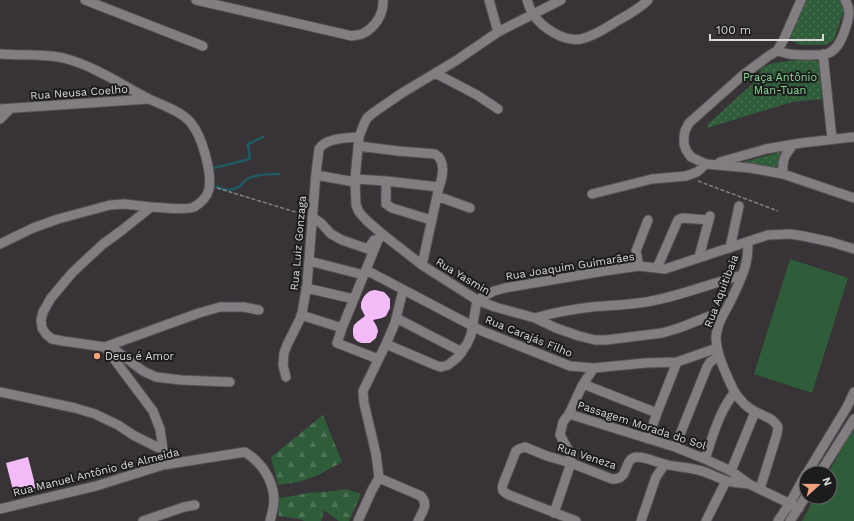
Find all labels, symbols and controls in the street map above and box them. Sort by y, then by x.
scale bar [710,16,823,42]
text: 100 m [716,23,751,37]
park label: Praça Antônio Man-Tuan [743,71,817,97]
street label: Rua Neusa Coelho [30,83,128,102]
street label: Rua Luiz Gonzaga [288,195,309,291]
street label: Rua Joaquim Guimarães [505,250,636,283]
street label: Rua Aquitibaia [702,253,741,329]
street label: Rua Yasmin [433,255,492,298]
street label: Rua Carajás Filho [483,313,574,360]
place label: Deus é Amor [105,350,175,363]
marker: Deus é Amor [92,351,102,361]
street label: Passagem Morada do Sol [576,399,708,453]
street label: Rua Veneza [556,441,618,472]
street label: Rua Manuel Antônio de Almeida [12,446,181,499]
north arrow [798,465,838,505]
text: N [819,475,834,488]

